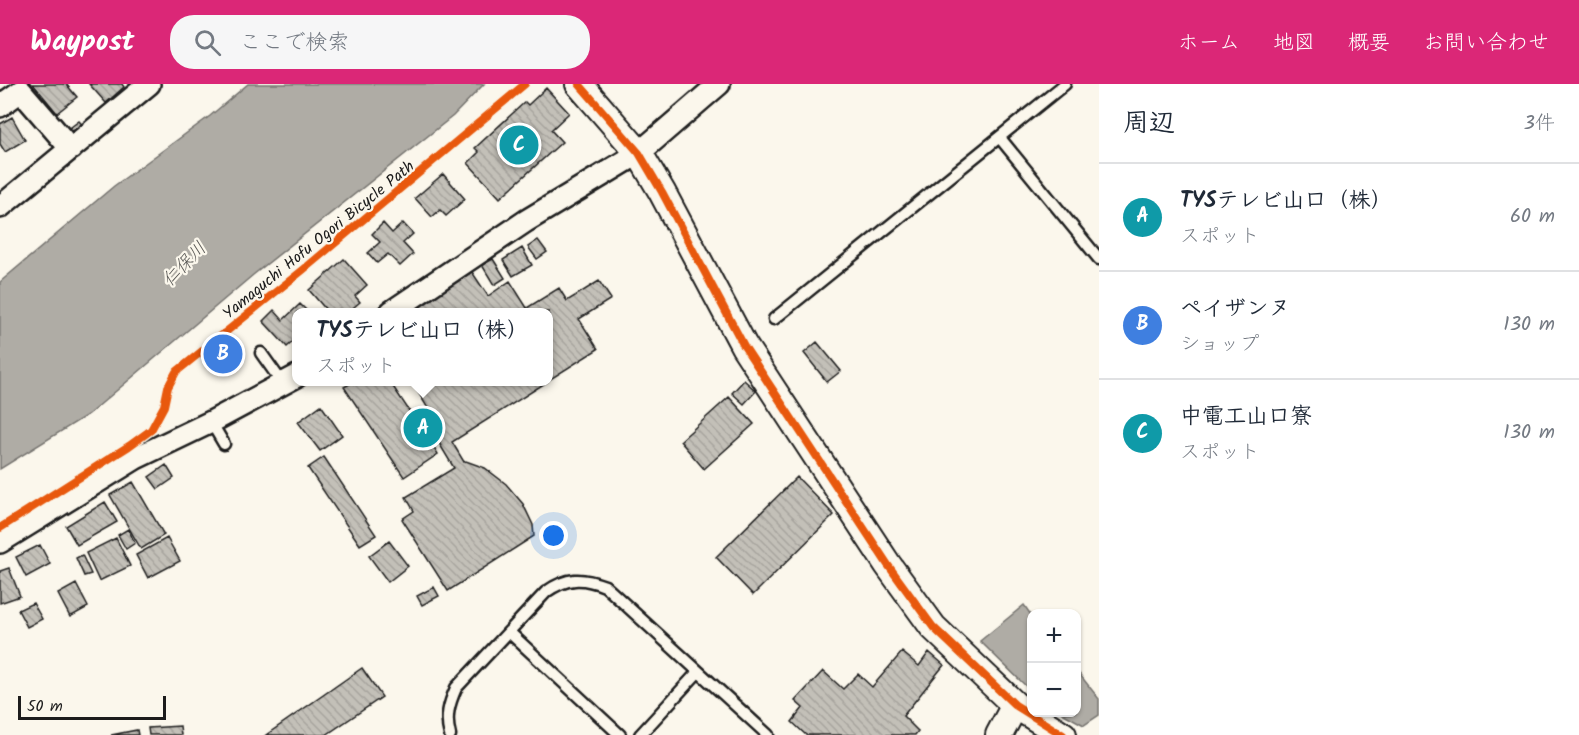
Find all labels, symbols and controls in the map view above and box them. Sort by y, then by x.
search box [170,15,590,69]
text: Waypost [30,20,134,65]
icon: search [191,26,224,59]
text: ここで検索 [239,26,349,61]
text: ホーム [1178,27,1240,60]
text: 地図 [1273,27,1315,60]
text: 概要 [1348,27,1390,60]
text: お問い合わせ [1423,27,1549,60]
text: 周辺 [1123,103,1175,145]
text: 3件 [1524,108,1555,140]
pin: C [500,122,538,168]
street label: Yamaguchi Hofu Ogori Bicycle Path [218,155,420,326]
text: TYSテレビ山口（株） [1180,184,1392,219]
text: A [1136,201,1149,233]
text: 60 m [1510,201,1555,233]
text: スポット [1180,221,1260,253]
water label: 仁保川 [156,236,214,295]
text: ペイザンヌ [1180,292,1290,327]
popup [292,308,553,386]
text: B [1136,309,1149,341]
text: 130 m [1503,309,1555,341]
text: TYSテレビ山口（株） [316,314,529,349]
text: ショップ [1180,329,1259,361]
pin: B [204,332,242,376]
text: スポット [316,351,396,383]
text: 中電工山口寮 [1180,400,1312,435]
pin: A [404,406,442,450]
text: C [1136,417,1149,449]
text: 130 m [1503,417,1555,449]
text: スポット [1180,437,1260,469]
your location [539,521,568,550]
map controls [1027,609,1081,717]
button: + [1027,609,1081,663]
button: − [1027,663,1081,717]
scale bar [18,693,166,720]
text: 50 m [27,694,63,719]

